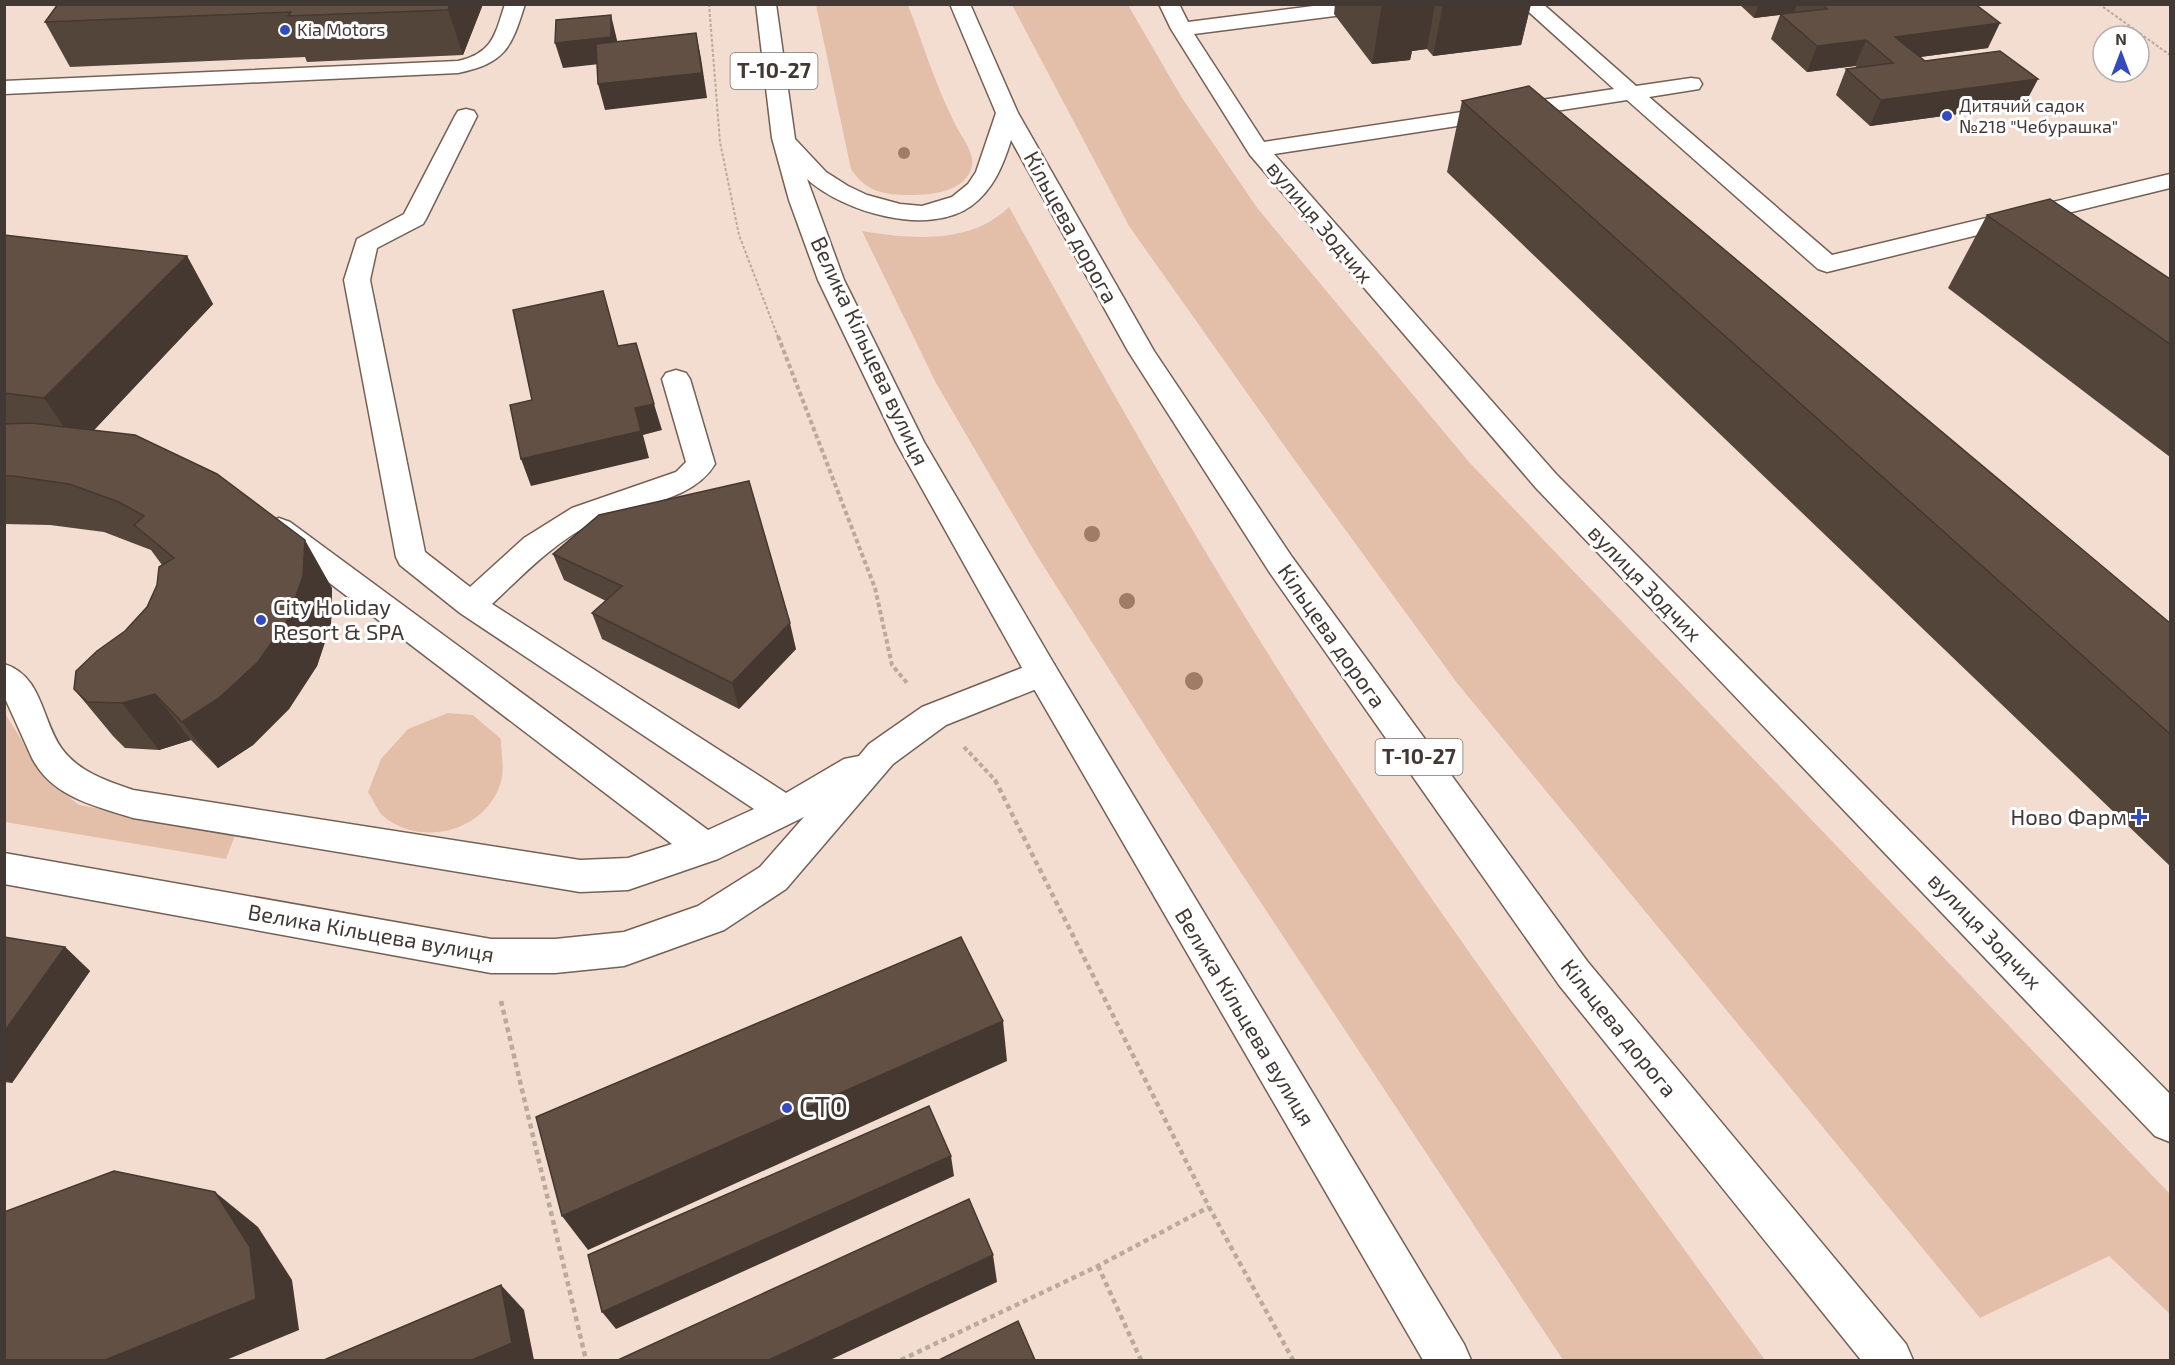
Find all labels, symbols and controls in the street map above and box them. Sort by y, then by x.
place label: Kia Motors [297,18,385,40]
marker: Kia Motors [278,23,292,37]
north arrow [2091,24,2151,84]
text: N [2115,29,2127,48]
road number: Т-10-27 [730,53,818,89]
place label: Дитячий садок №218 "Чебурашка" [1959,94,2118,137]
marker: Дитячий садок №218 "Чебурашка" [1940,109,1954,123]
street label: Кільцева дорога [1019,146,1124,307]
street label: вулиця Зодчих [1261,155,1380,289]
street label: Велика Кільцева вулиця [805,232,935,470]
street label: вулиця Зодчих [1583,519,1708,647]
street label: Кільцева дорога [1274,558,1392,712]
place label: City Holiday Resort & SPA [273,593,405,644]
marker: City Holiday Resort & SPA [254,613,268,627]
road number: Т-10-27 [1376,739,1462,775]
place label: Ново Фарм [2011,803,2127,829]
marker: Ново Фарм [2132,810,2146,824]
street label: вулиця Зодчих [1923,867,2048,995]
street label: Велика Кільцева вулиця [246,898,496,967]
street label: Велика Кільцева вулиця [1170,903,1321,1131]
street label: Кільцева дорога [1556,953,1683,1101]
place label: СТО [799,1090,848,1122]
marker: СТО [780,1101,794,1115]

